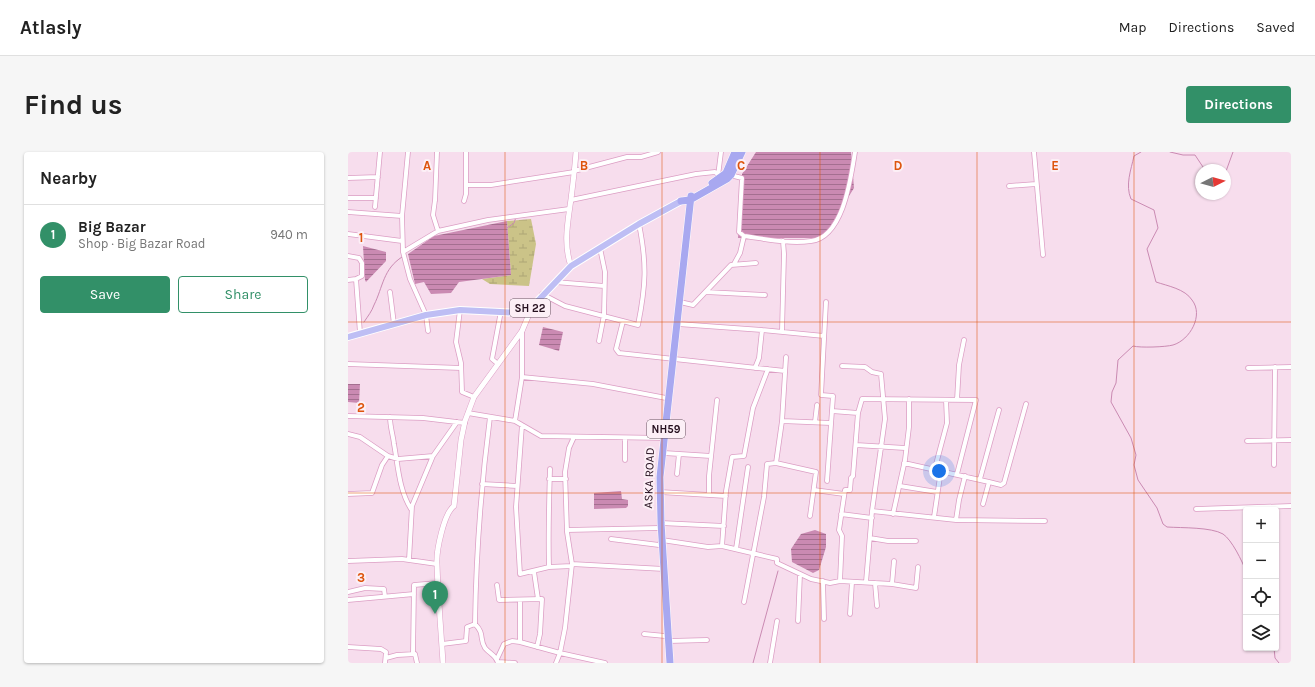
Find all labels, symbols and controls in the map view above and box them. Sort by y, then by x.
text: Atlasly [20,17,82,39]
text: Map [1119,19,1147,36]
text: Directions [1169,19,1234,36]
text: Saved [1256,19,1295,36]
button: Directions [1186,86,1291,123]
text: Find us [24,88,123,121]
text: A [423,158,431,173]
text: B [580,158,588,173]
text: C [737,158,745,173]
text: D [894,158,903,173]
text: E [1051,158,1059,173]
north arrow [1195,164,1231,200]
text: Nearby [40,168,97,188]
text: Big Bazar [78,218,146,236]
text: 1 [51,227,55,242]
text: 940 m [270,227,308,242]
text: 1 [359,230,363,245]
text: Shop · Big Bazar Road [78,236,206,251]
button: Save [40,276,170,313]
button: Share [178,276,308,313]
road number: SH 22 [510,299,550,317]
text: 2 [357,400,365,415]
road number: NH59 [647,420,685,438]
street label: ASKA ROAD [641,447,657,509]
your location [929,461,949,481]
map controls [1243,507,1279,651]
button: + [1243,507,1279,543]
button: − [1243,543,1279,579]
text: 3 [357,570,365,585]
button: locate [1243,579,1279,615]
pin: 1 [422,581,448,614]
button: layers [1243,615,1279,651]

